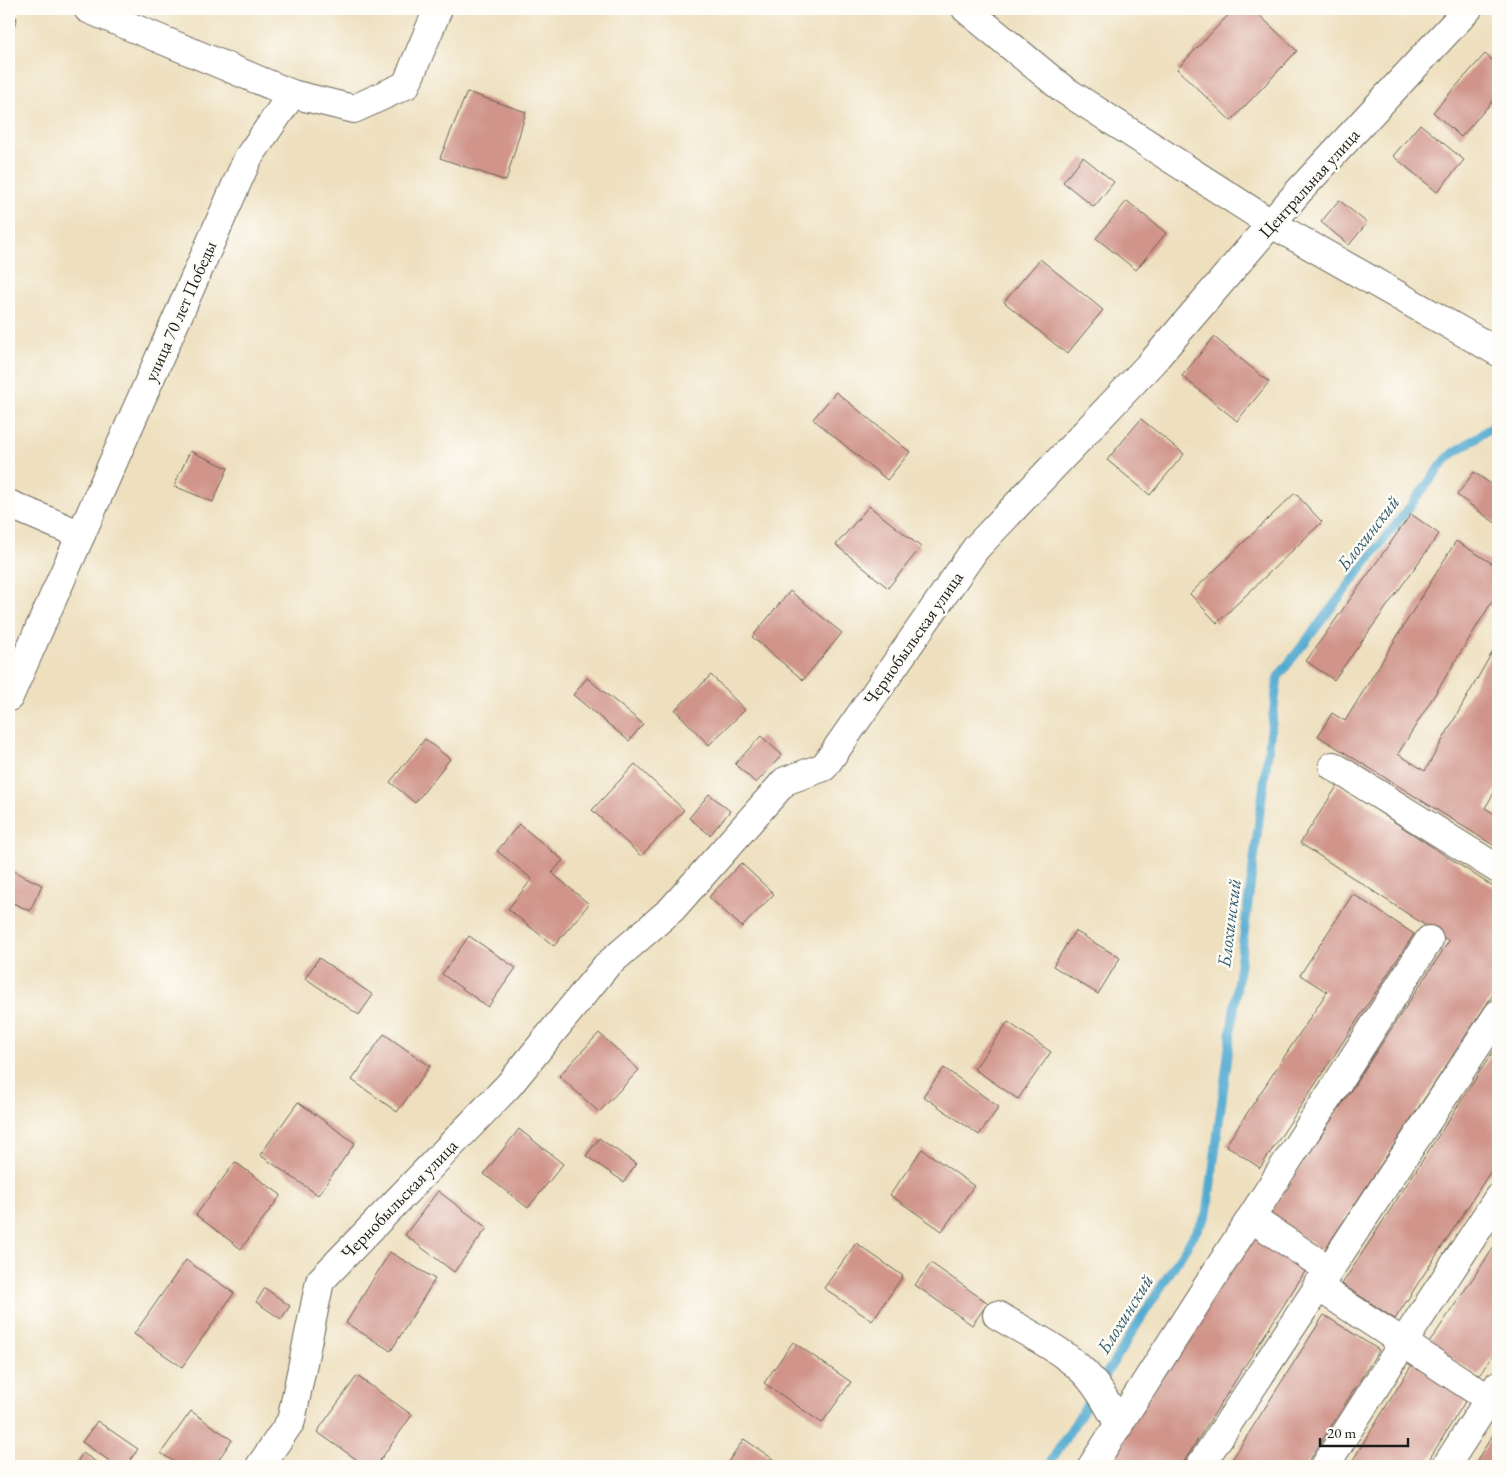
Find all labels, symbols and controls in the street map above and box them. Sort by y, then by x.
street label: Центральная улица [1254,123,1365,243]
street label: улица 70 лет Победы [139,237,221,385]
water label: Блохинский [1330,490,1405,577]
street label: Чернобыльская улица [858,566,968,710]
water label: Блохинский [1211,877,1247,970]
street label: Чернобыльская улица [336,1133,463,1264]
water label: Блохинский [1090,1269,1159,1359]
scale bar [1320,1415,1407,1447]
text: 20 m [1327,1423,1356,1442]

